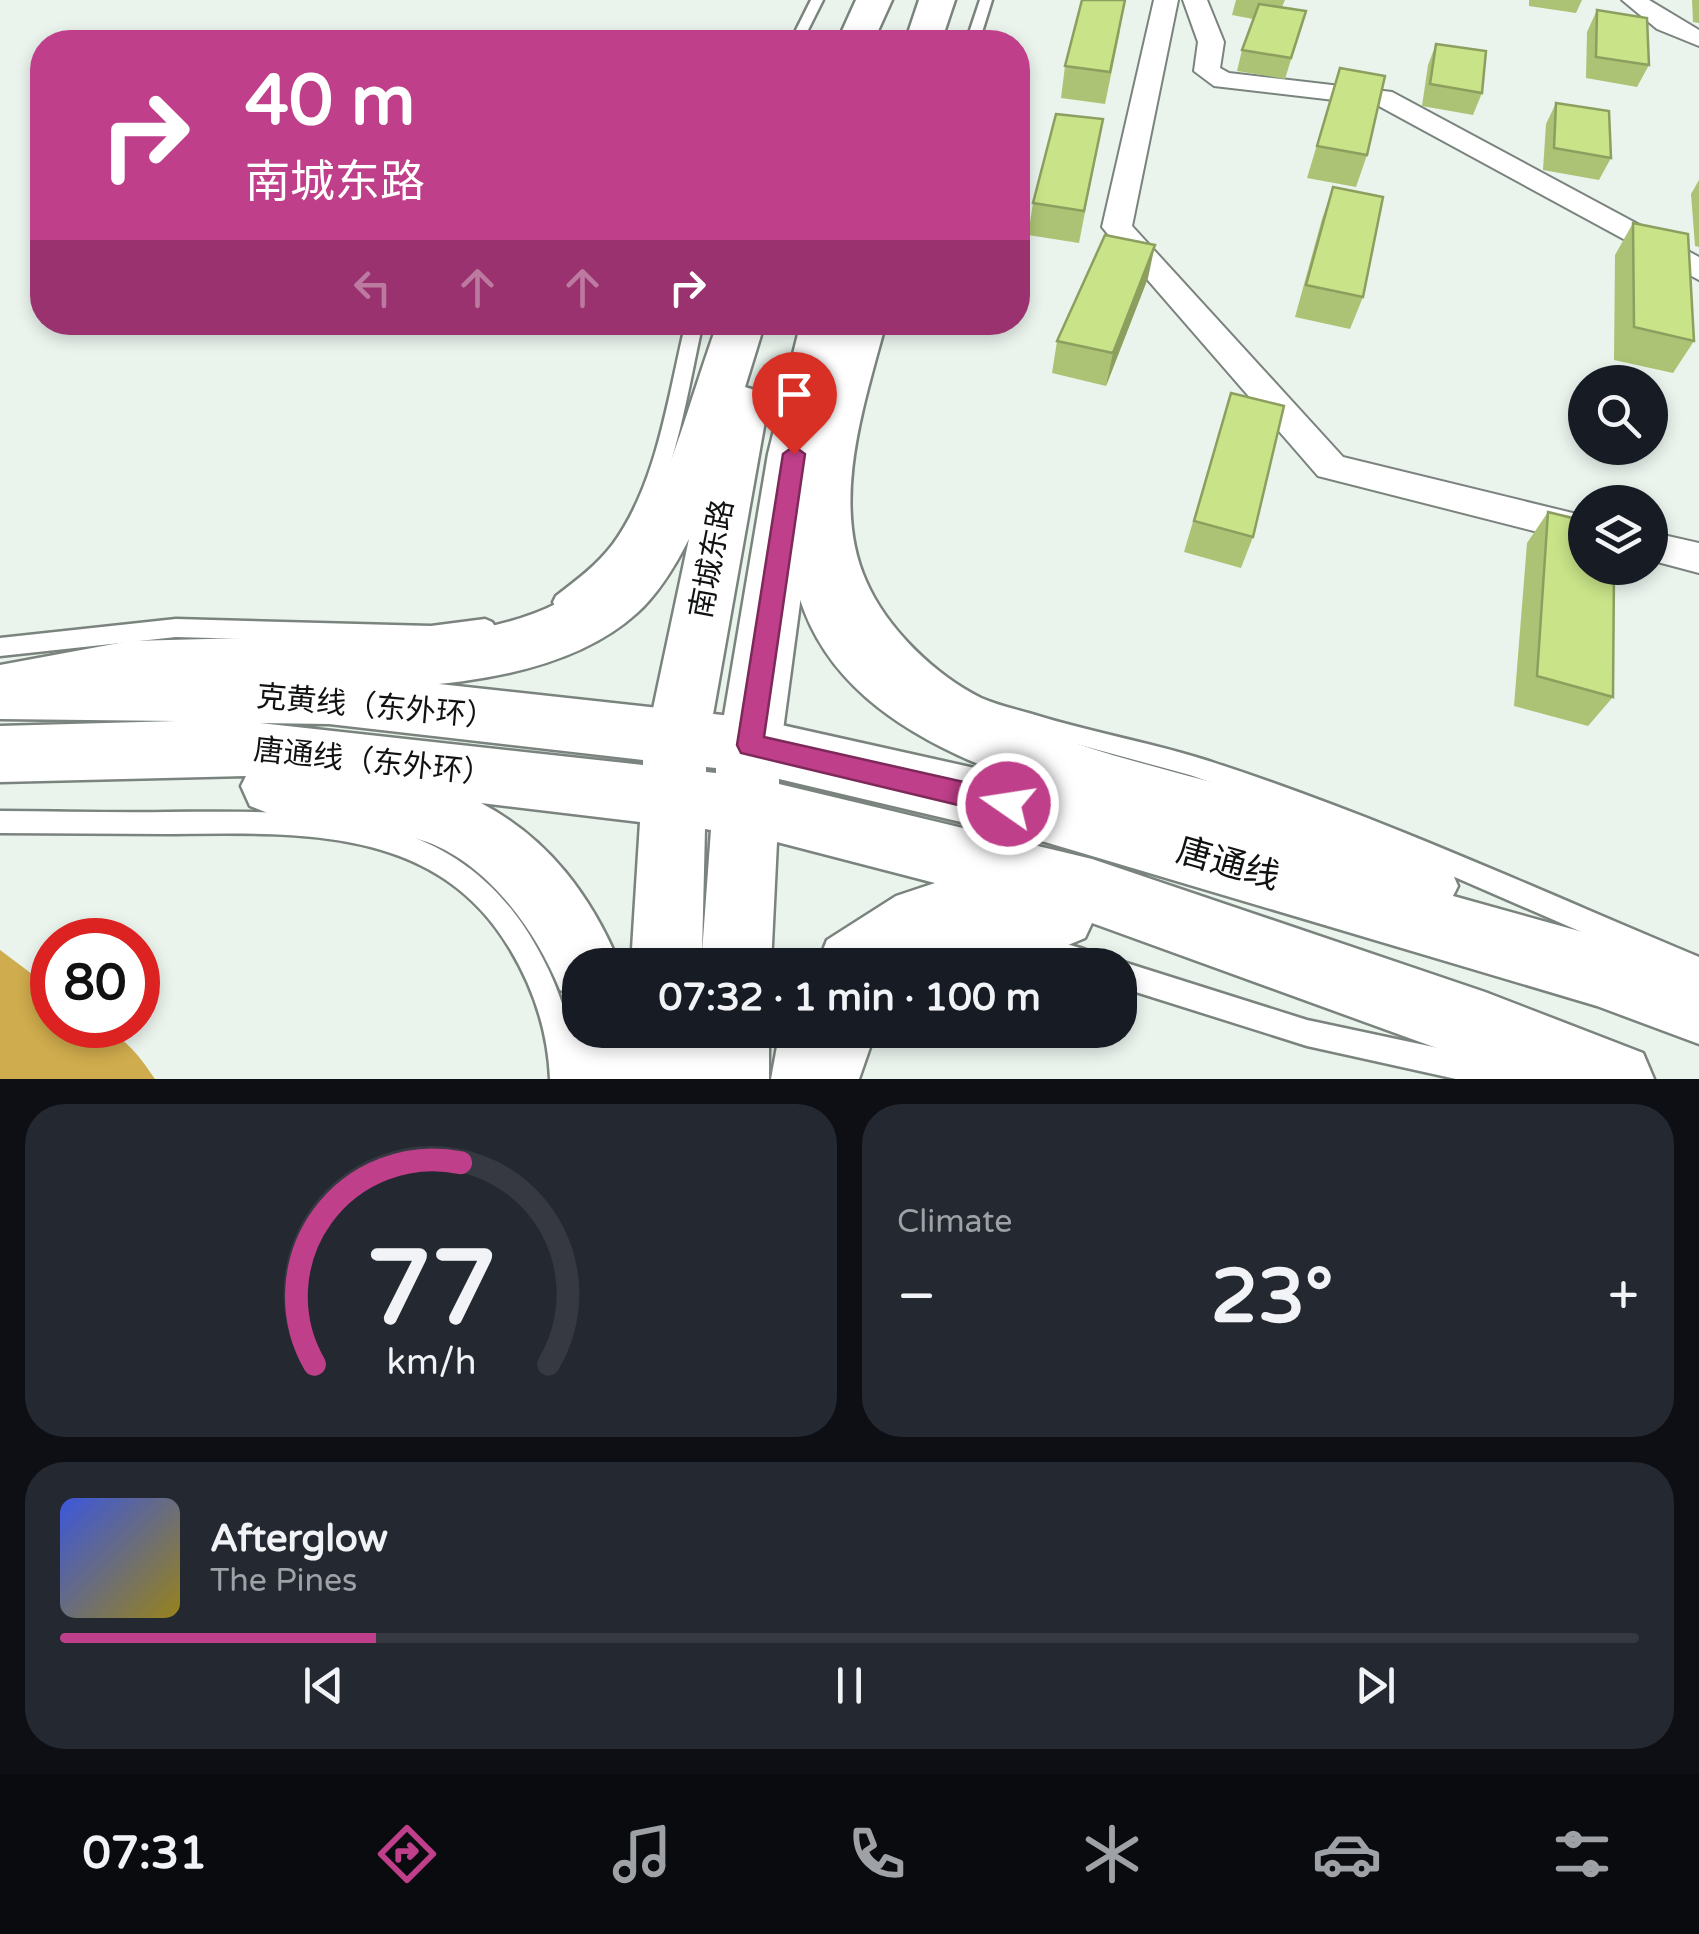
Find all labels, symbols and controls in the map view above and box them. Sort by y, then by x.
text: 40 m [245,60,415,144]
icon: right [80,70,210,200]
text: 南城东路 [245,156,425,210]
icon: left [345,260,400,315]
icon: ahead [450,260,505,315]
icon: ahead [555,260,610,315]
icon: right [660,260,715,315]
pin [752,352,837,455]
map controls [1568,365,1668,585]
button: search [1568,365,1668,465]
icon: arrive [767,367,822,422]
button: layers [1568,485,1668,585]
street label: 南城东路 [682,497,742,621]
street label: 克黄线（东外环） [255,678,497,736]
street label: 唐通线（东外环） [252,731,494,793]
position arrow [956,752,1060,856]
street label: 唐通线 [1172,829,1284,899]
speed limit sign: 80 [30,918,160,1048]
text: 07:32 · 1 min · 100 m [658,975,1041,1021]
text: Climate [897,1203,1012,1241]
text: 77 [366,1227,496,1352]
text: 23° [1211,1252,1333,1342]
text: − [897,1264,936,1330]
text: + [1608,1264,1639,1330]
text: km/h [386,1341,476,1384]
text: Afterglow [210,1516,388,1562]
text: The Pines [210,1562,357,1600]
icon: previous [296,1658,351,1713]
icon: pause [822,1658,877,1713]
icon: next [1348,1658,1403,1713]
icon: directions [372,1819,442,1889]
icon: music [607,1819,677,1889]
icon: phone [842,1819,912,1889]
icon: climate [1077,1819,1147,1889]
icon: car [1312,1819,1382,1889]
icon: filters [1547,1819,1617,1889]
text: 07:31 [82,1827,207,1881]

